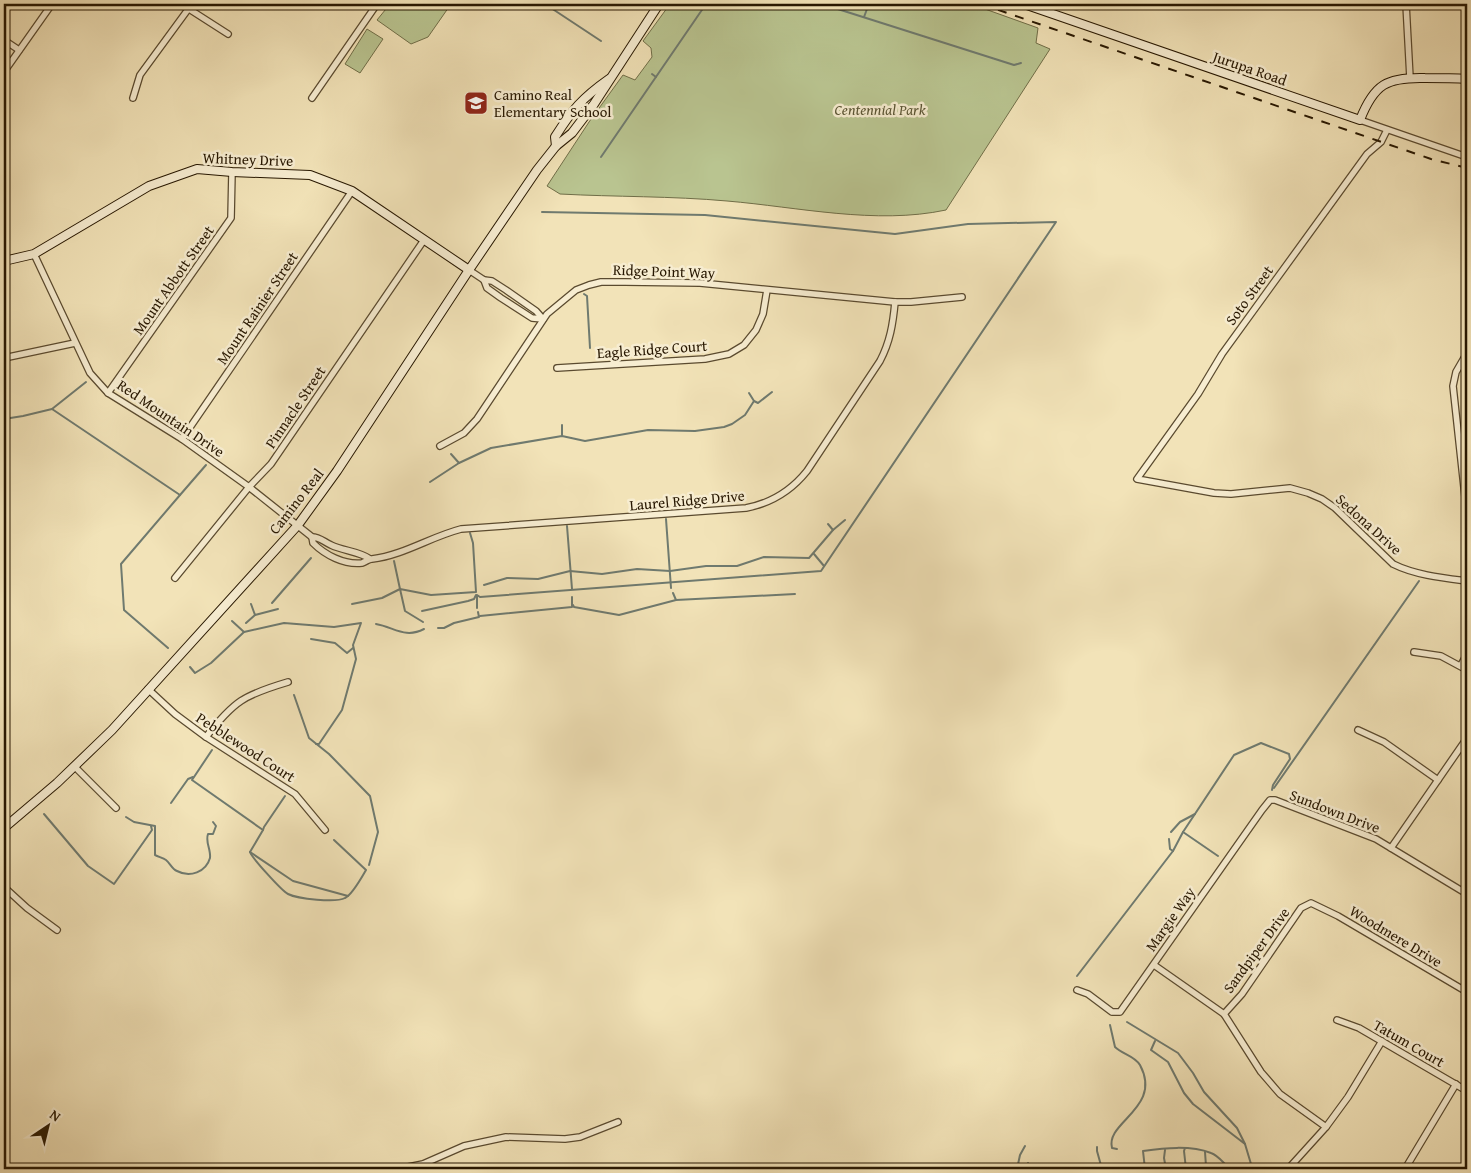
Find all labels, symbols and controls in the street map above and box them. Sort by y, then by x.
street label: Jurupa Road [1208,45,1290,90]
place label: Camino Real Elementary School [494,84,612,122]
school or university icon: Camino Real Elementary School [463,90,489,116]
park label: Centennial Park [834,99,926,120]
street label: Whitney Drive [202,147,294,171]
street label: Mount Abbott Street [127,220,219,339]
street label: Mount Rainier Street [211,247,303,369]
street label: Ridge Point Way [612,259,716,283]
street label: Soto Street [1220,260,1278,329]
street label: Eagle Ridge Court [596,335,709,363]
street label: Pinnacle Street [260,361,331,452]
street label: Red Mountain Drive [113,374,229,462]
street label: Camino Real [264,464,328,538]
street label: Laurel Ridge Drive [629,485,745,515]
street label: Sedona Drive [1331,489,1407,559]
street label: Pebblewood Court [192,707,300,787]
street label: Sundown Drive [1287,784,1383,838]
street label: Margie Way [1140,882,1200,955]
street label: Woodmere Drive [1346,900,1446,972]
street label: Sandpiper Drive [1218,903,1294,997]
street label: Tatum Court [1369,1014,1449,1072]
north arrow [22,1100,72,1150]
text: N [46,1104,66,1127]

